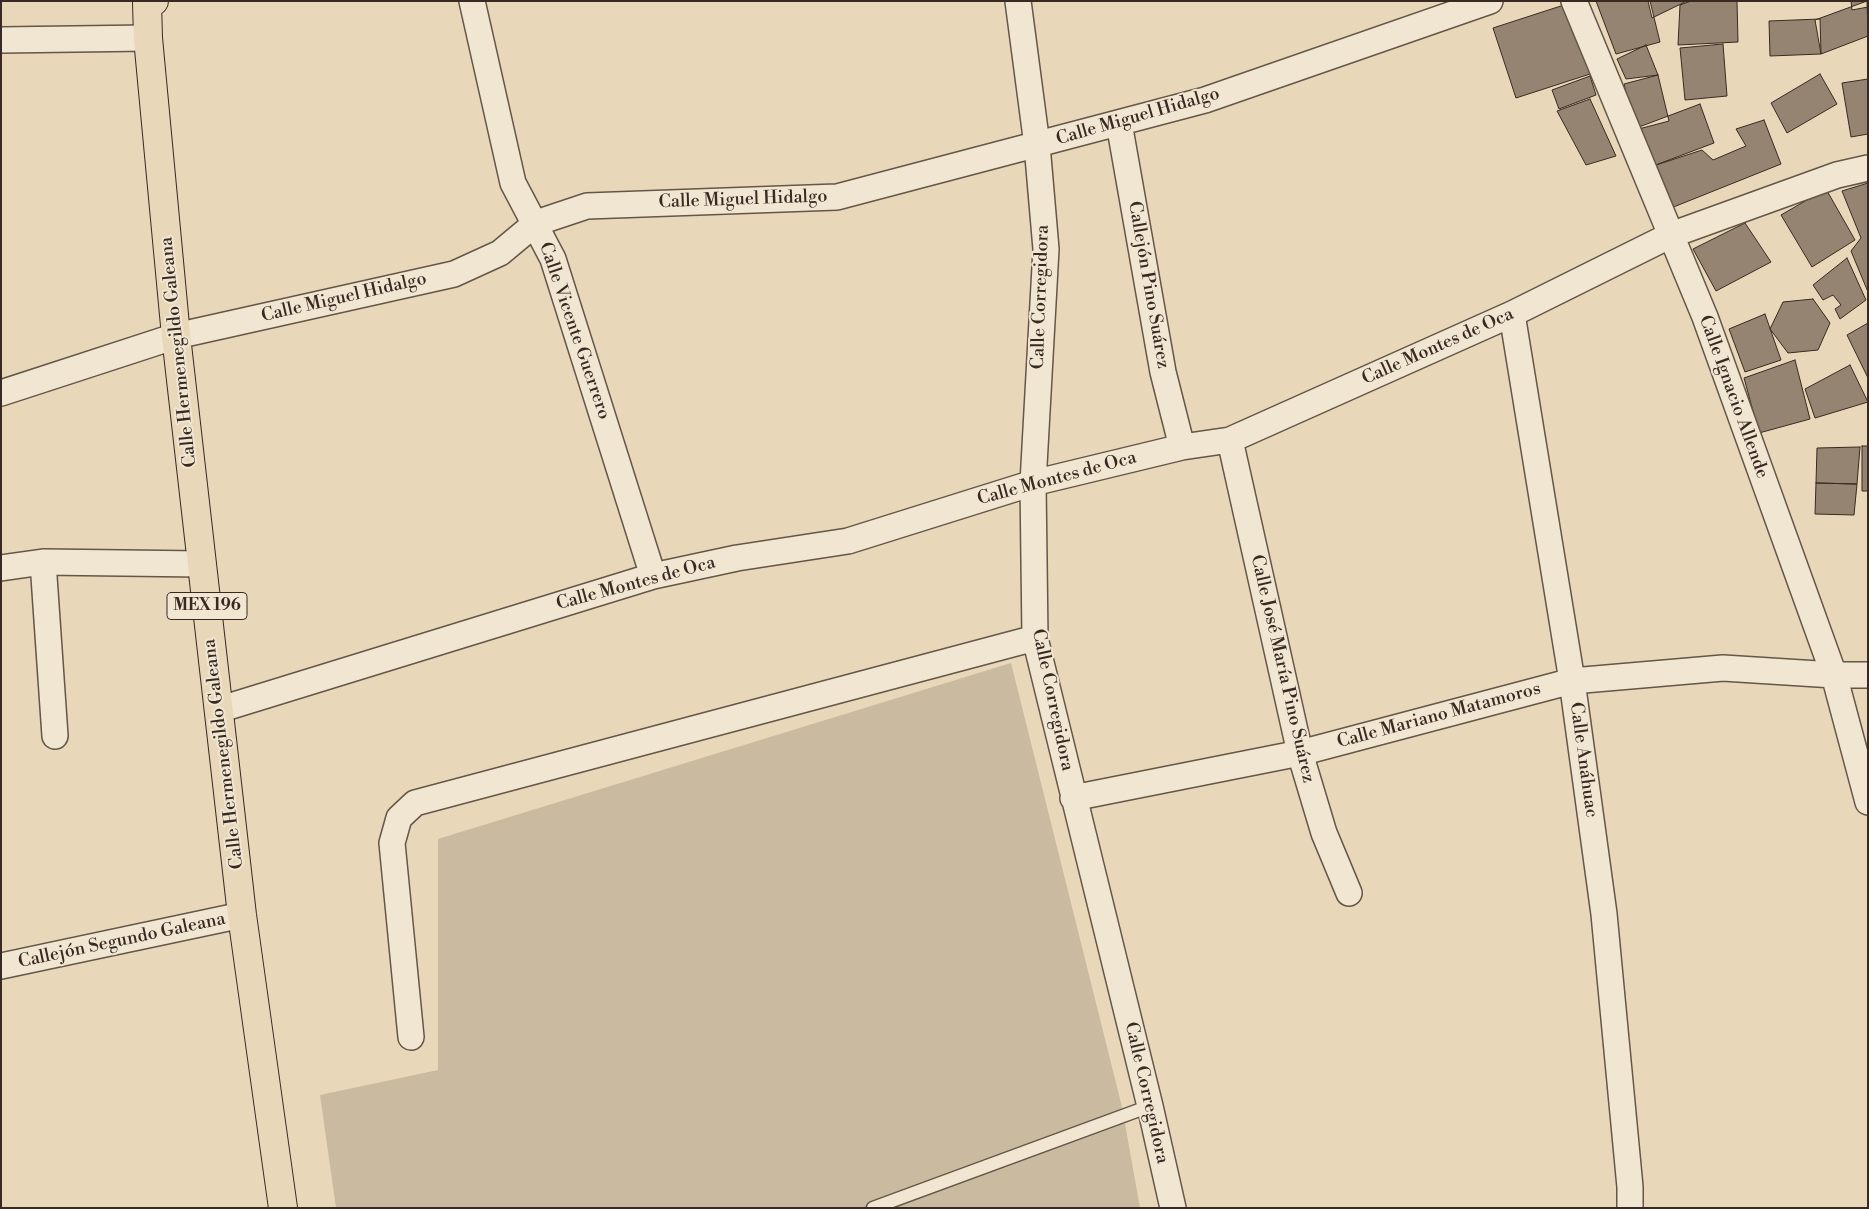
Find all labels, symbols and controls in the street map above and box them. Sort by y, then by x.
street label: Calle Miguel Hidalgo [1054,83,1222,151]
street label: Calle Miguel Hidalgo [658,186,828,214]
street label: Callejón Pino Suárez [1123,200,1173,370]
street label: Calle Corregidora [1028,224,1054,370]
street label: Calle Hermenegildo Galeana [156,236,202,468]
street label: Calle Vicente Guerrero [534,240,614,422]
street label: Calle Miguel Hidalgo [259,268,429,328]
street label: Calle Montes de Oca [1359,304,1517,390]
street label: Calle Ignacio Allende [1693,313,1773,481]
street label: Calle Montes de Oca [975,447,1139,511]
street label: Calle Montes de Oca [554,552,718,616]
street label: Calle José María Pino Suárez [1245,553,1319,785]
road number: MEX 196 [167,592,247,620]
street label: Calle Corregidora [1026,627,1078,773]
street label: Calle Hermenegildo Galeana [199,638,249,870]
street label: Calle Mariano Matamoros [1335,678,1543,754]
street label: Calle Anáhuac [1564,701,1602,819]
street label: Callejón Segundo Galeana [16,908,228,974]
street label: Calle Corregidora [1119,1020,1173,1166]

